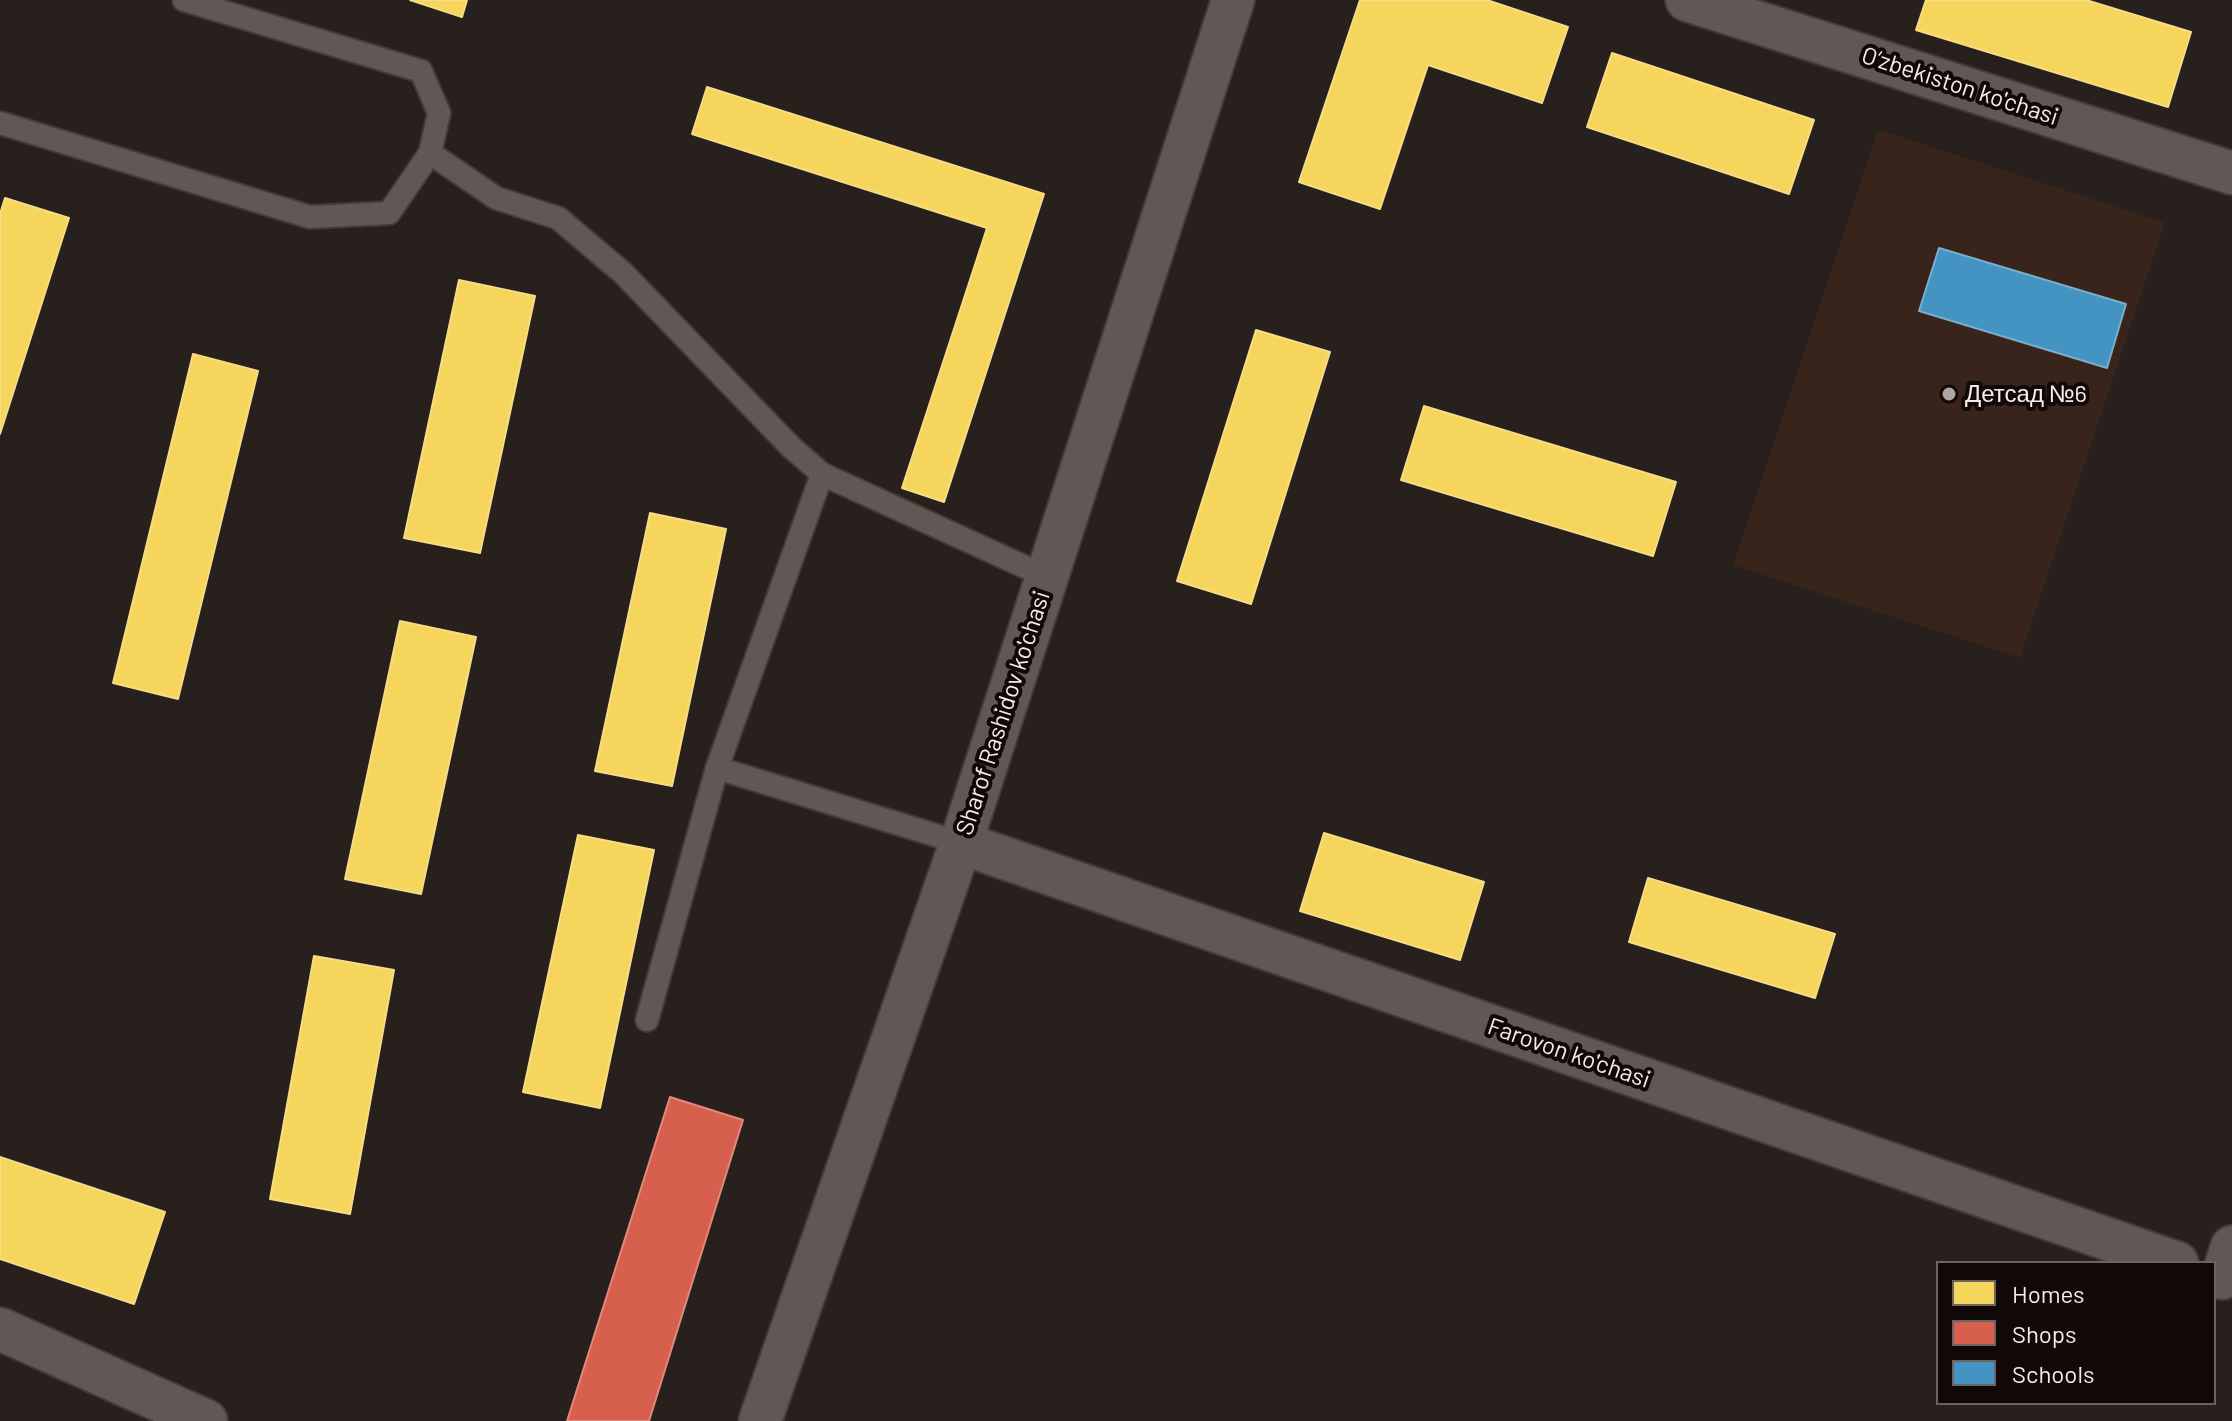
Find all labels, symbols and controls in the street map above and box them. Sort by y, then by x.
street label: O‘zbekiston ko'chasi [1858,41,2062,131]
place label: Детсад №6 [1965,380,2087,408]
marker: Детсад №6 [1940,385,1958,403]
street label: Sharof Rashidov ko'chasi [950,587,1056,839]
street label: Farovon ko'chasi [1484,1012,1654,1094]
legend [1936,1261,2216,1405]
text: Homes [2012,1279,2085,1308]
text: Shops [2012,1319,2077,1348]
text: Schools [2012,1359,2095,1388]

